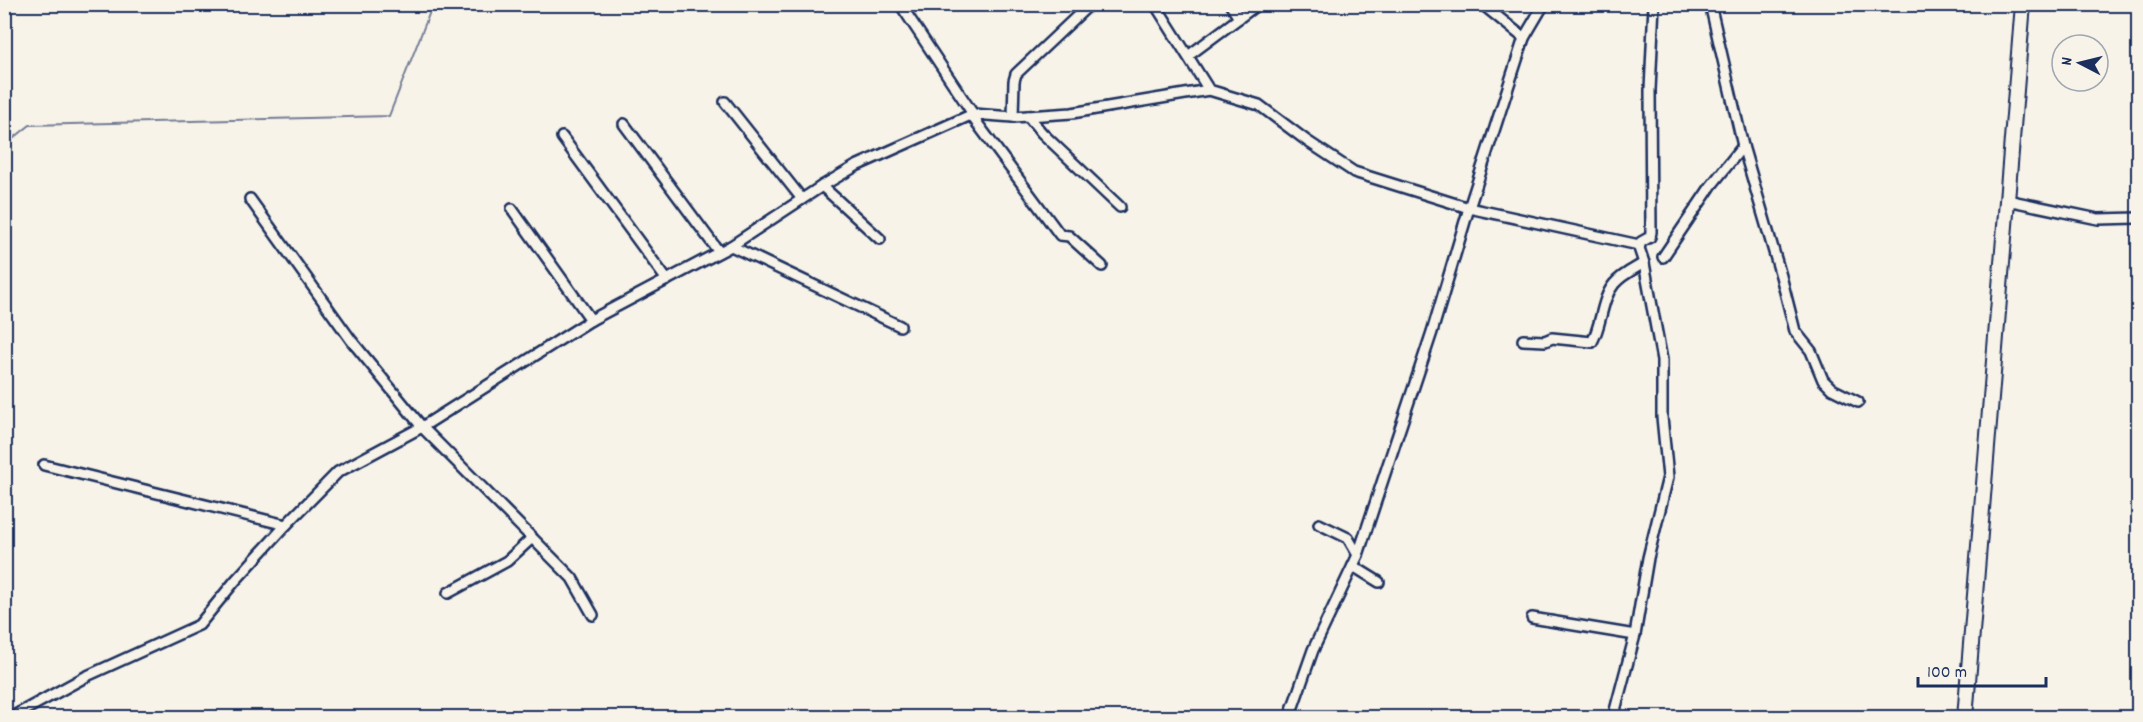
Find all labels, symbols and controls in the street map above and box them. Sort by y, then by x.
north arrow [2050,33,2110,93]
text: N [2056,56,2080,67]
scale bar [1918,650,2046,688]
text: 100 m [1927,661,1967,686]

